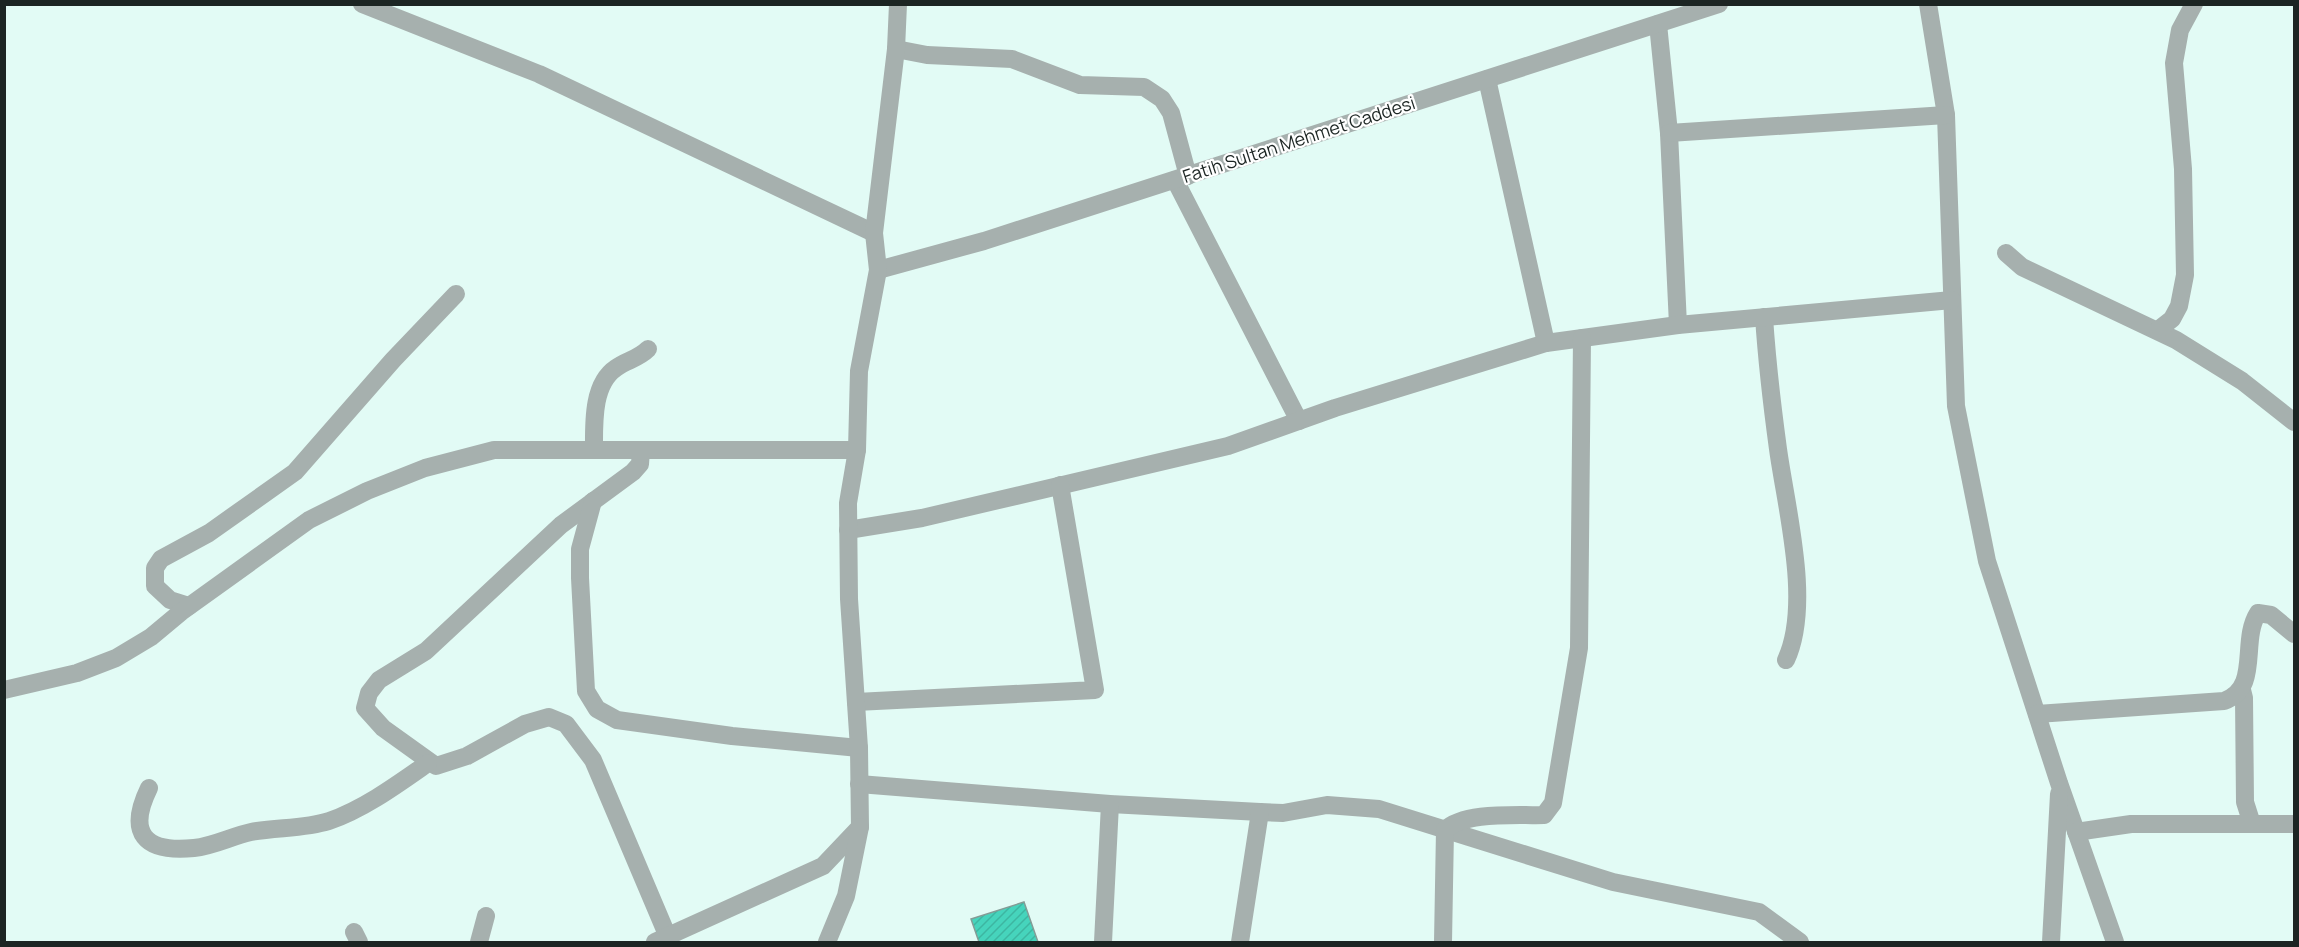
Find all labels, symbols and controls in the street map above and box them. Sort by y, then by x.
street label: Fatih Sultan Mehmet Caddesi [1179,90,1418,188]

